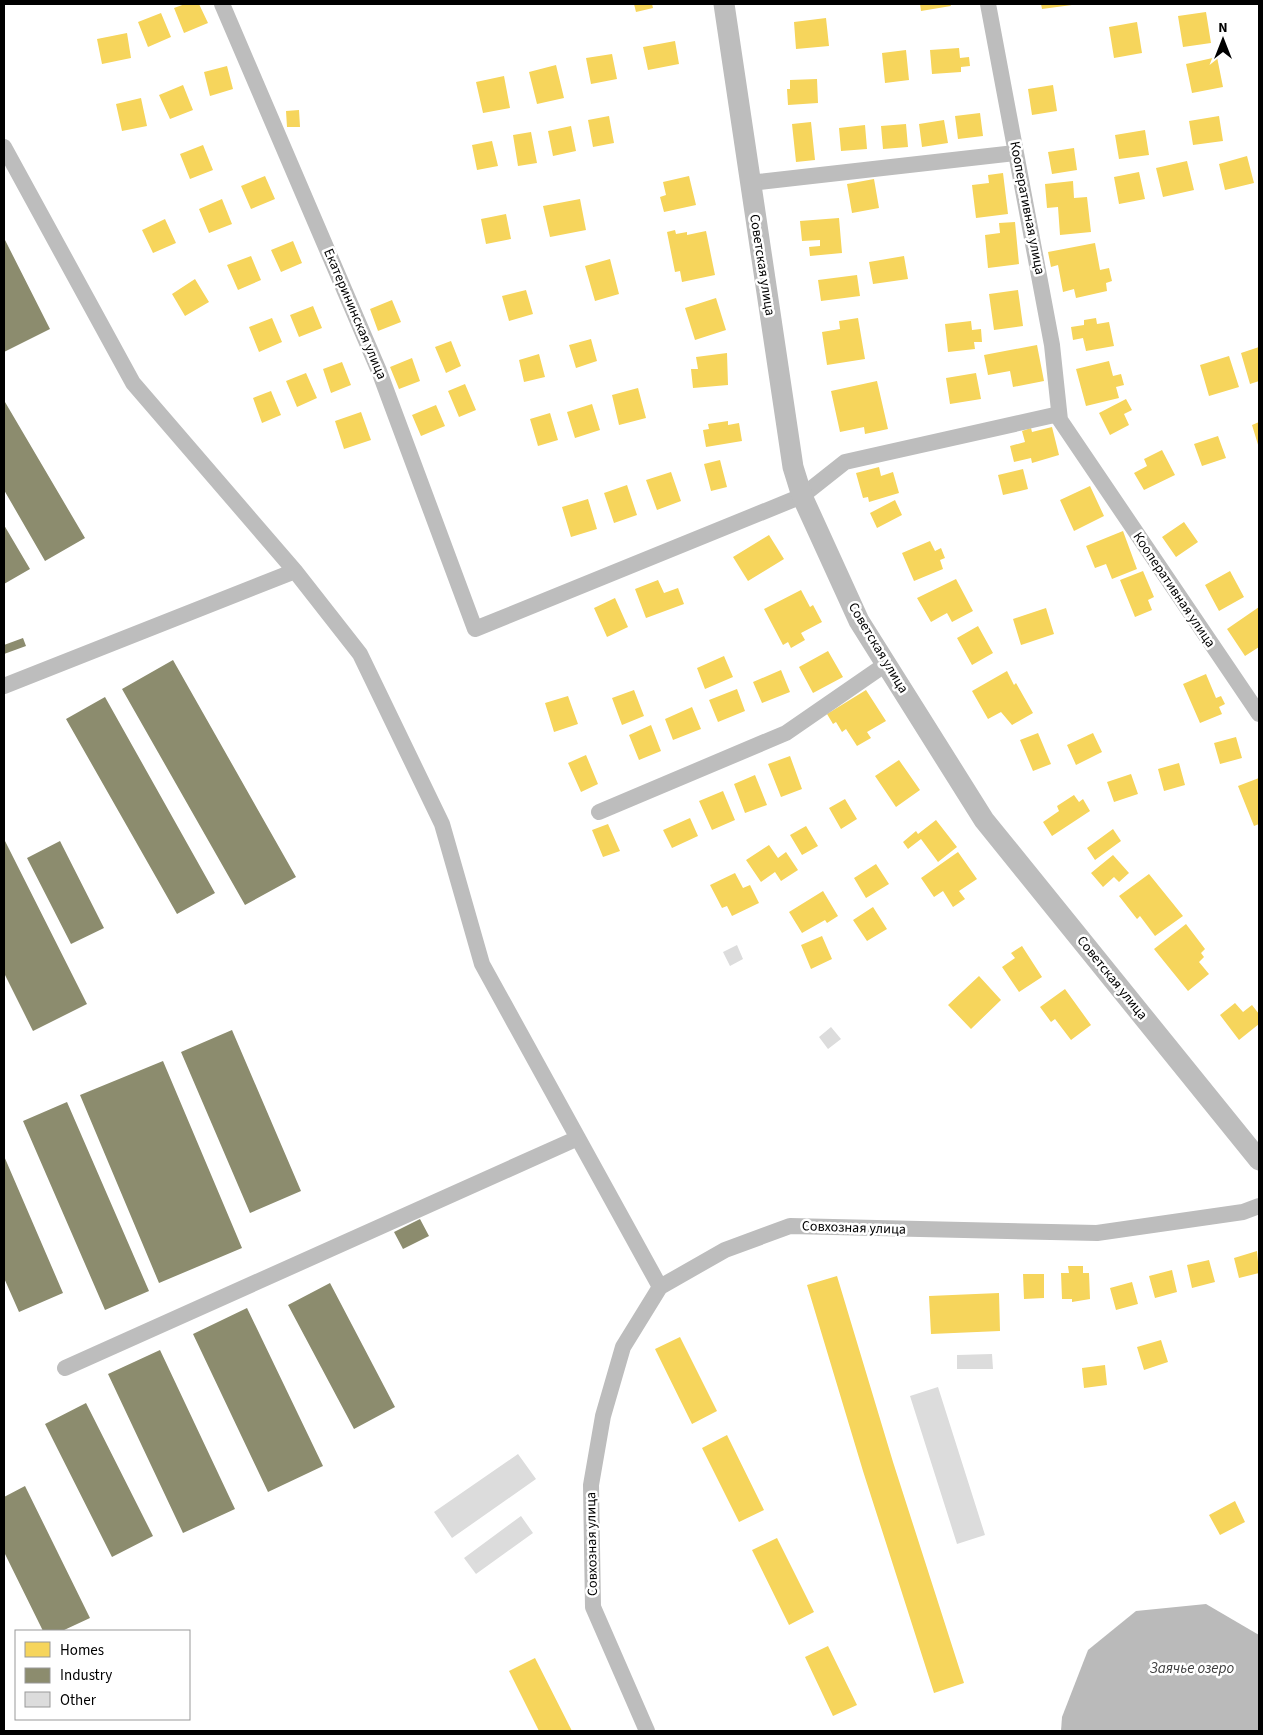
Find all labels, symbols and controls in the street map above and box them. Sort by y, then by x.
north arrow [1198,15,1248,65]
text: N [1218,18,1228,38]
street label: Кооперативная улица [1004,140,1050,276]
street label: Советская улица [744,213,780,317]
street label: Екатерининская улица [318,245,392,383]
street label: Кооперативная улица [1128,528,1220,652]
street label: Советская улица [843,599,913,697]
street label: Советская улица [1072,932,1152,1024]
street label: Совхозная улица [802,1216,906,1240]
street label: Совхозная улица [581,1492,603,1596]
legend [15,1630,190,1720]
text: Homes [60,1640,104,1661]
water label: Заячье озеро [1150,1658,1234,1679]
text: Industry [60,1665,112,1686]
text: Other [60,1690,97,1711]

